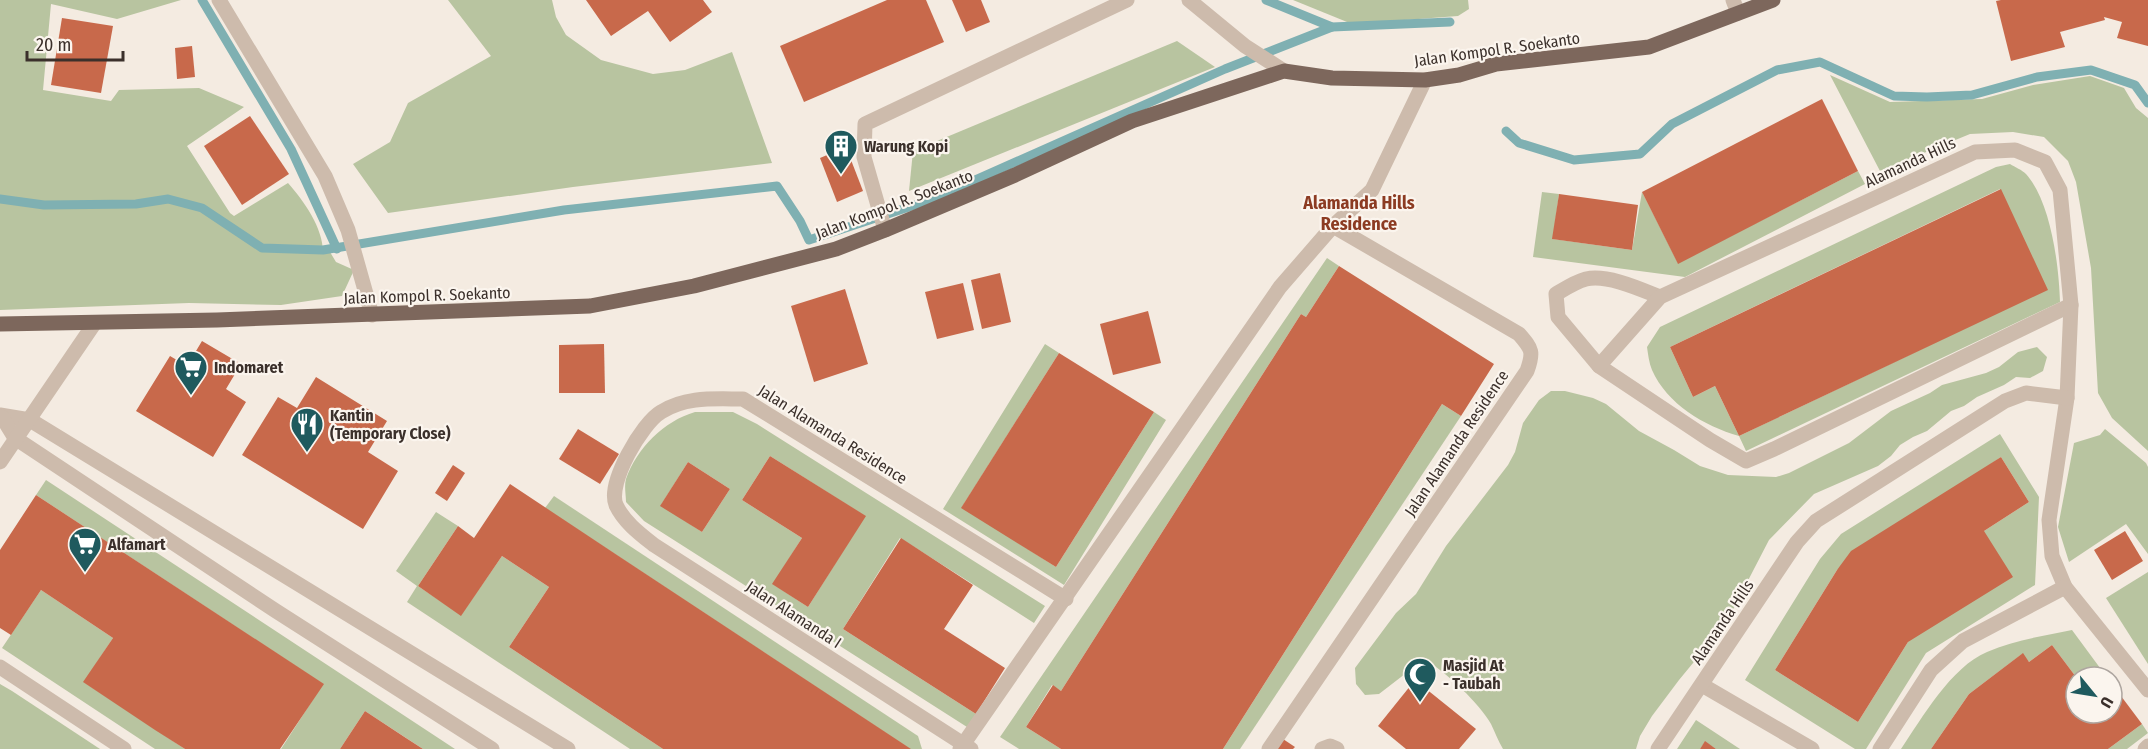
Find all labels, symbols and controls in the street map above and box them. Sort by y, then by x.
scale bar [27,24,123,62]
street label: Jalan Kompol R. Soekanto [1413,28,1581,71]
text: 20 m [36,34,71,56]
building icon: Warung Kopi [823,128,859,175]
street label: Alamanda Hills [1862,133,1959,192]
place label: Warung Kopi [864,137,948,156]
street label: Jalan Kompol R. Soekanto [813,166,976,243]
district label: Alamanda Hills Residence [1302,192,1415,235]
street label: Jalan Kompol R. Soekanto [343,283,511,308]
supermarket icon: Indomaret [173,349,209,396]
place label: Indomaret [214,358,284,377]
street label: Jalan Alamanda Residence [1400,367,1512,520]
street label: Jalan Alamanda Residence [755,381,911,488]
restaurant icon: Kantin (Temporary Close) [289,406,325,453]
place label: Kantin (Temporary Close) [330,406,451,443]
supermarket icon: Alfamart [67,526,103,573]
place label: Alfamart [107,535,166,554]
street label: Alamanda Hills [1687,576,1758,668]
street label: Jalan Alamanda I [743,577,845,652]
mosque icon: Masjid At - Taubah [1402,656,1438,703]
place label: Masjid At - Taubah [1443,656,1504,693]
north arrow [2064,665,2124,725]
text: U [2096,693,2117,711]

